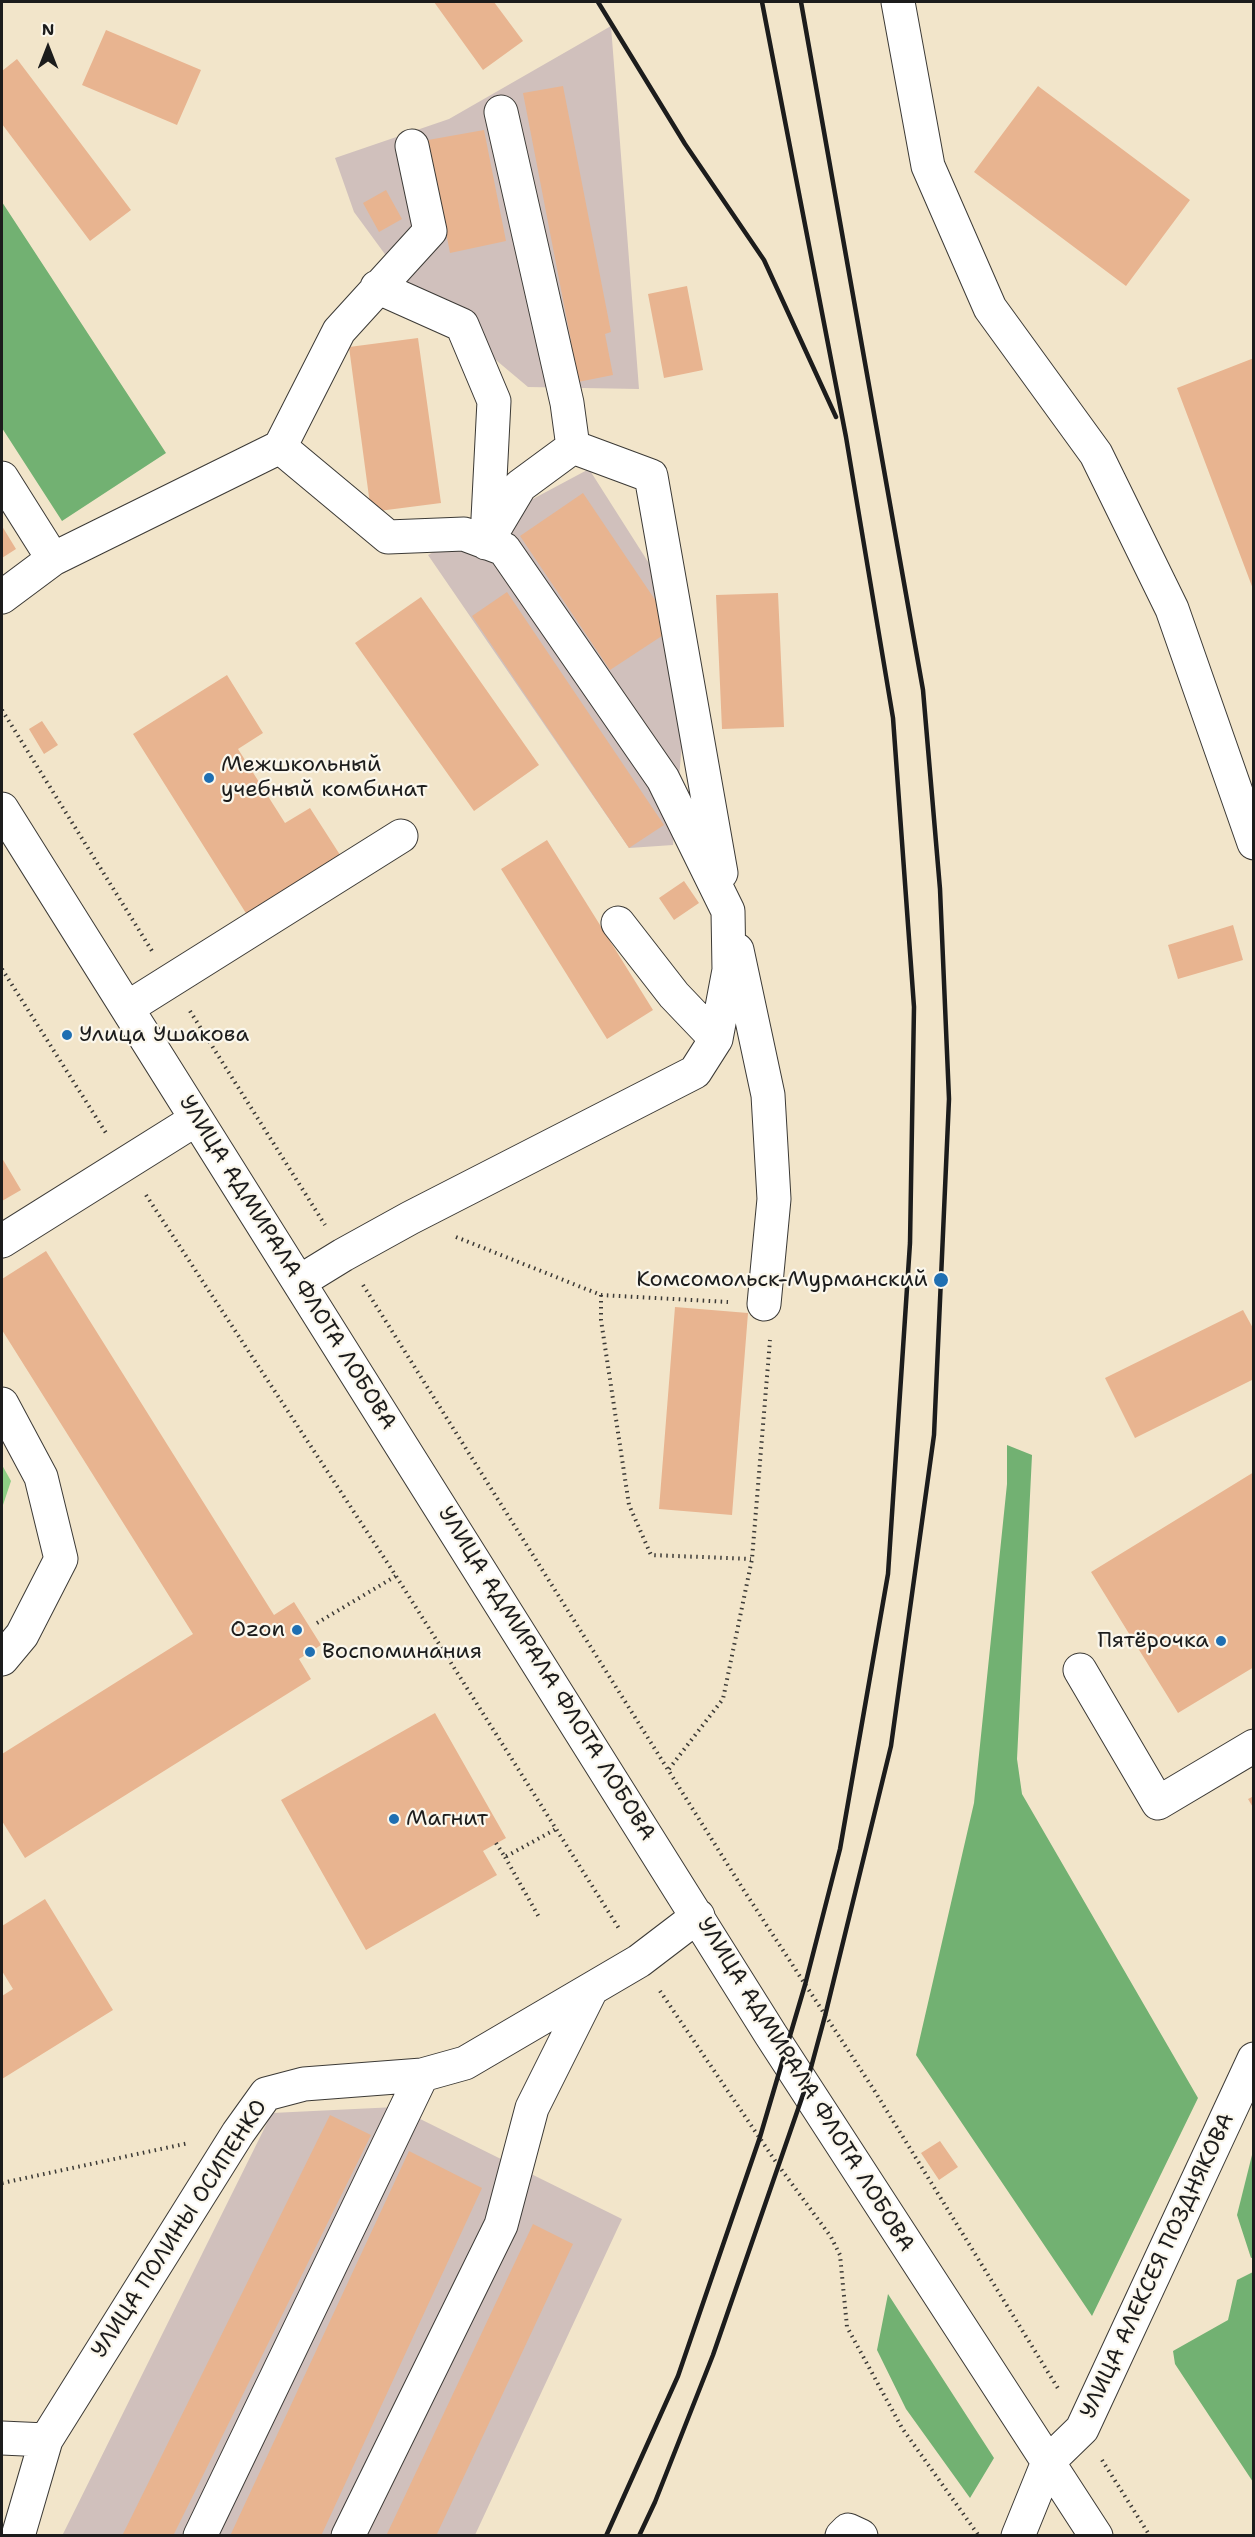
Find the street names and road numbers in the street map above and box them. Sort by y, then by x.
street label: УЛИЦА АДМИРАЛА ФЛОТА ЛОБОВА [173,1091,401,1435]
street label: УЛИЦА АДМИРАЛА ФЛОТА ЛОБОВА [432,1502,660,1846]
street label: УЛИЦА АДМИРАЛА ФЛОТА ЛОБОВА [691,1913,919,2257]
street label: УЛИЦА ПОЛИНЫ ОСИПЕНКО [87,2095,273,2363]
street label: УЛИЦА АЛЕКСЕЯ ПОЗДНЯКОВА [1075,2109,1241,2423]

